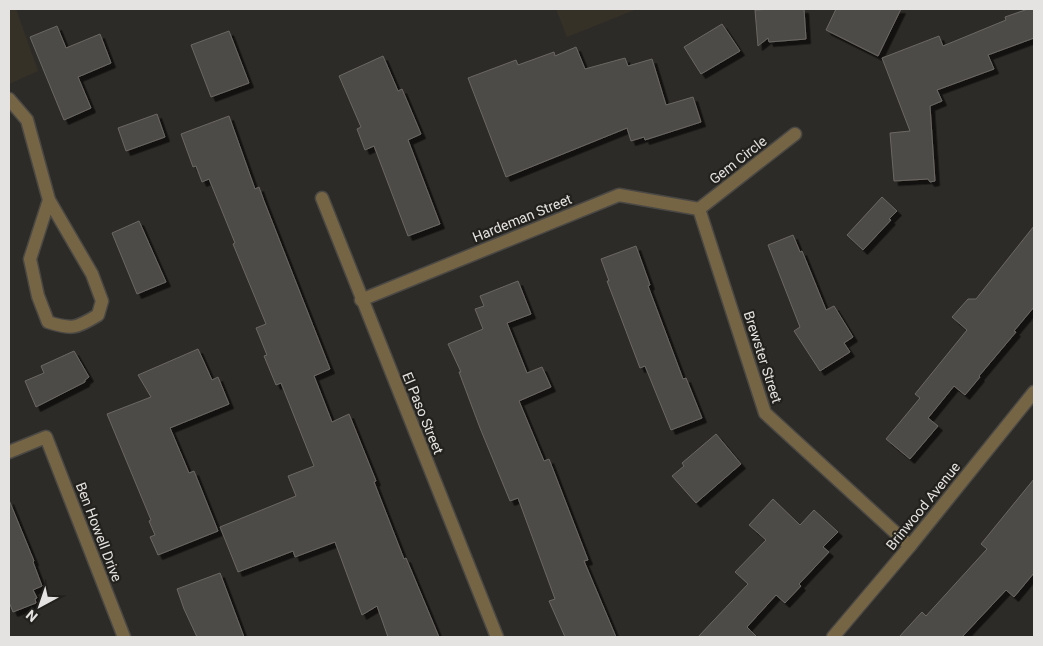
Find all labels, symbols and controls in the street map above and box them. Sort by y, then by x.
street label: Gem Circle [706,133,770,187]
street label: Hardeman Street [470,191,574,245]
street label: Brewster Street [741,309,786,405]
street label: El Paso Street [399,370,447,457]
street label: Brinwood Avenue [883,459,963,553]
street label: Ben Howell Drive [73,480,125,584]
north arrow [15,581,65,631]
text: N [23,607,41,625]

